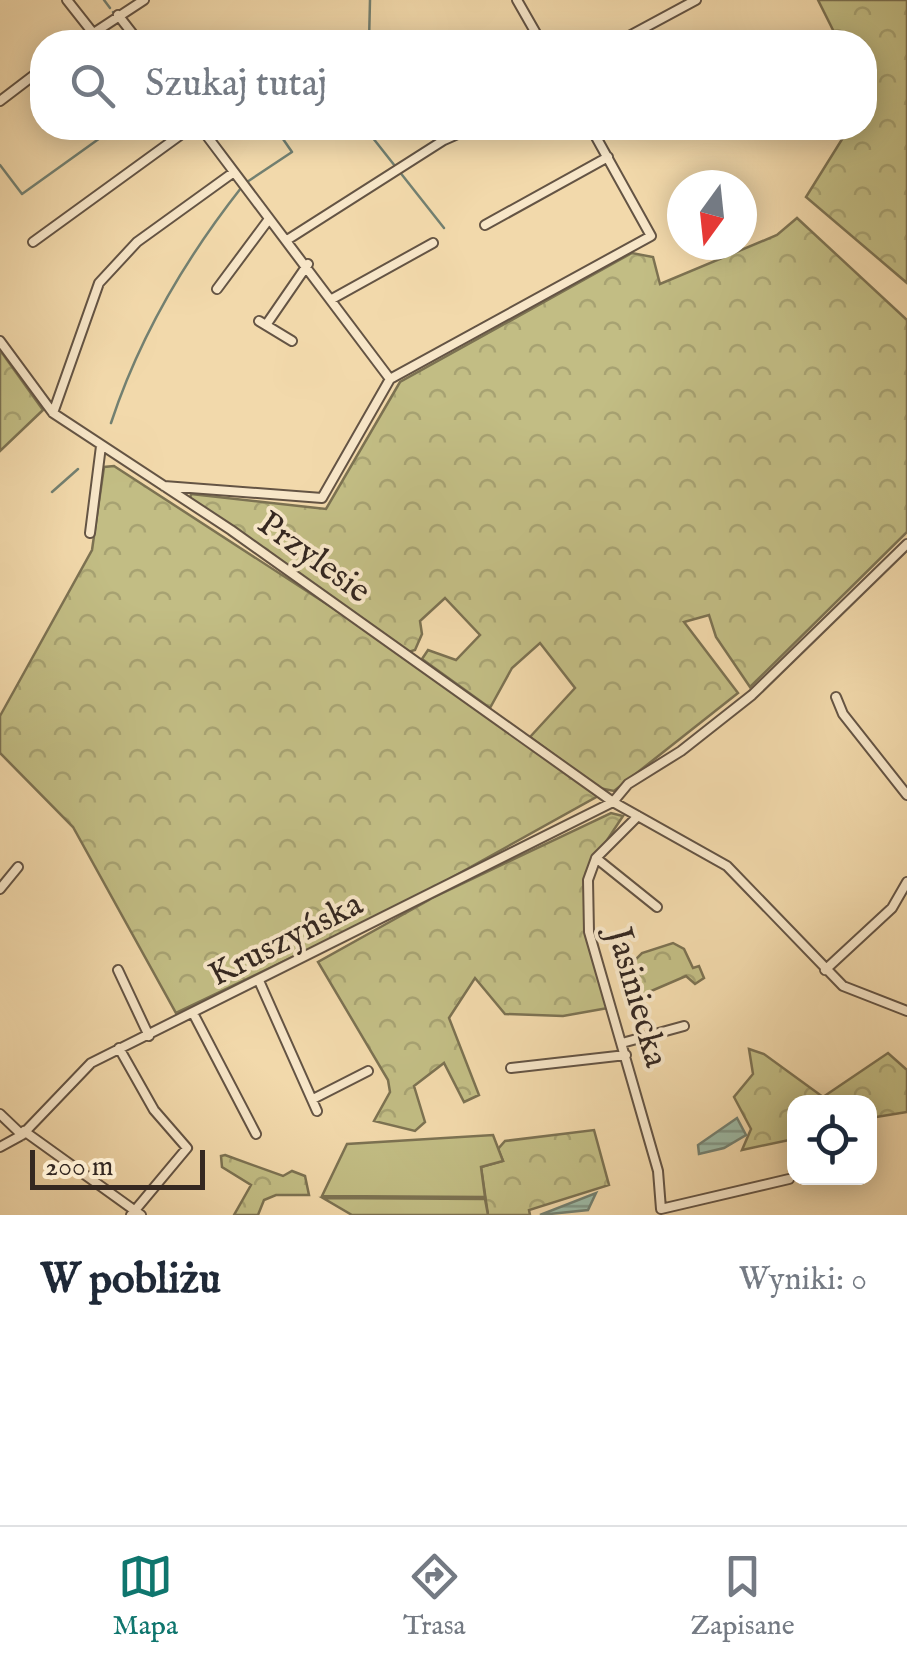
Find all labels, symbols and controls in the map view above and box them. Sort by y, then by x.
search box [30,30,877,140]
icon: search [65,58,120,113]
text: Szukaj tutaj [145,61,327,109]
north arrow [667,170,757,260]
street label: Przylesie [248,502,379,614]
street label: Kruszyńska [202,882,371,998]
street label: Jasiniecka [594,919,678,1073]
map controls [787,1095,877,1185]
button: locate [787,1095,877,1185]
scale bar [30,1145,205,1190]
text: 200 m [45,1150,113,1185]
text: W pobliżu [40,1254,221,1307]
text: Wyniki: 0 [739,1260,867,1301]
tab: Mapa [112,1549,178,1644]
tab: Trasa [403,1549,466,1644]
tab: Zapisane [691,1549,795,1644]

